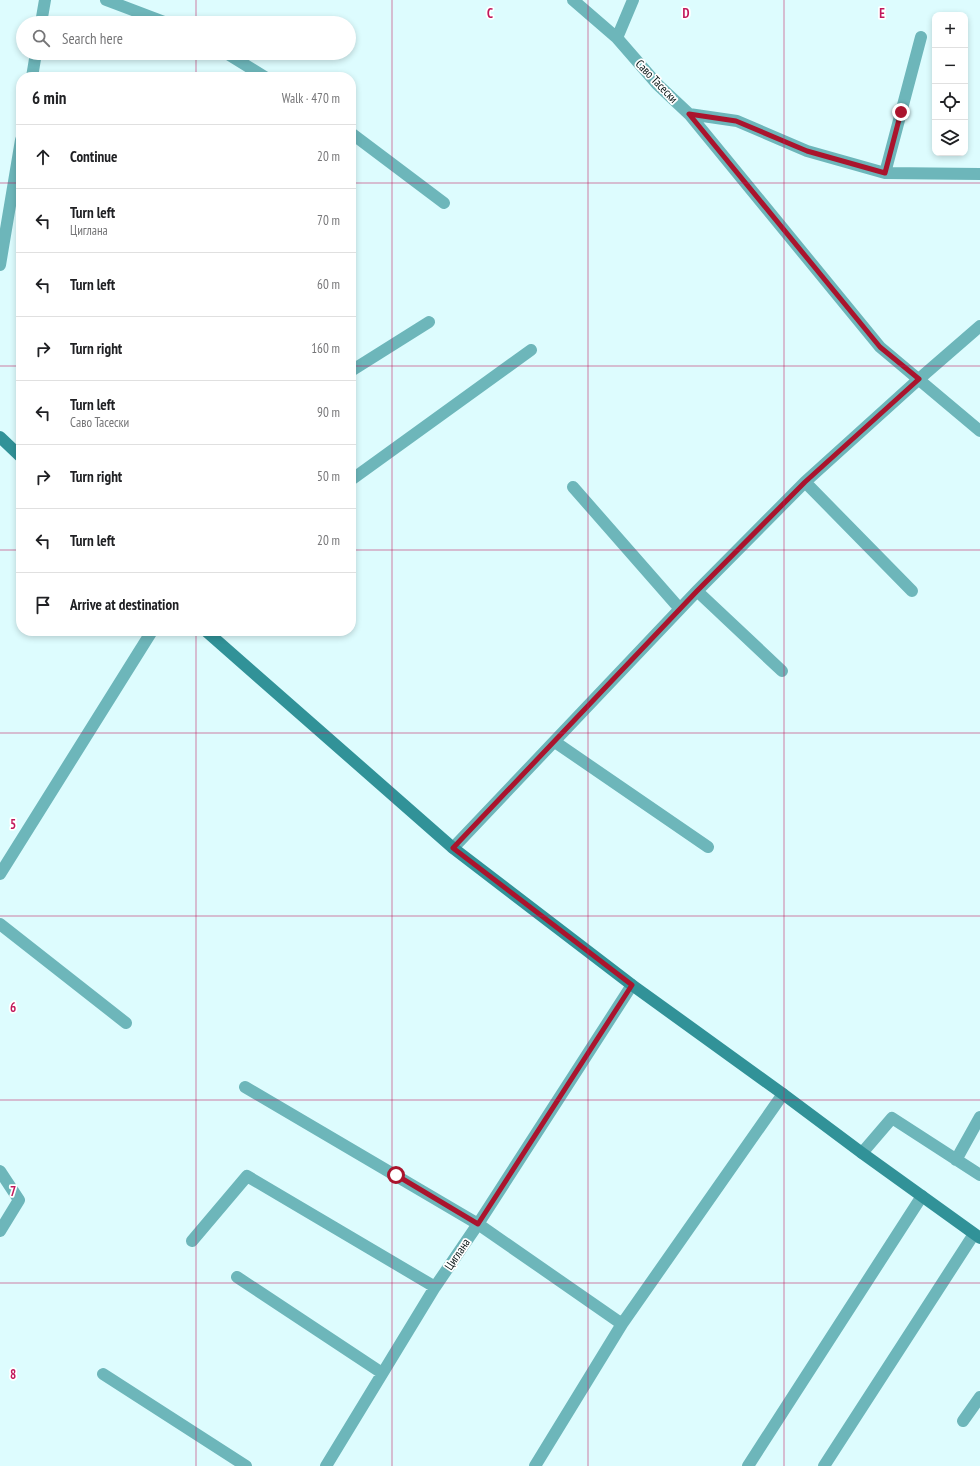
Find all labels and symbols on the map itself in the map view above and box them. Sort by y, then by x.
text: C [487,5,493,22]
text: D [683,5,690,22]
text: E [879,5,885,22]
street label: Саво Тасески [633,56,681,106]
route end [892,103,910,121]
text: 5 [10,816,16,833]
text: 6 [10,999,16,1016]
route start [387,1166,405,1184]
text: 7 [10,1183,16,1200]
street label: Циглана [441,1235,473,1273]
text: 8 [10,1366,16,1383]

